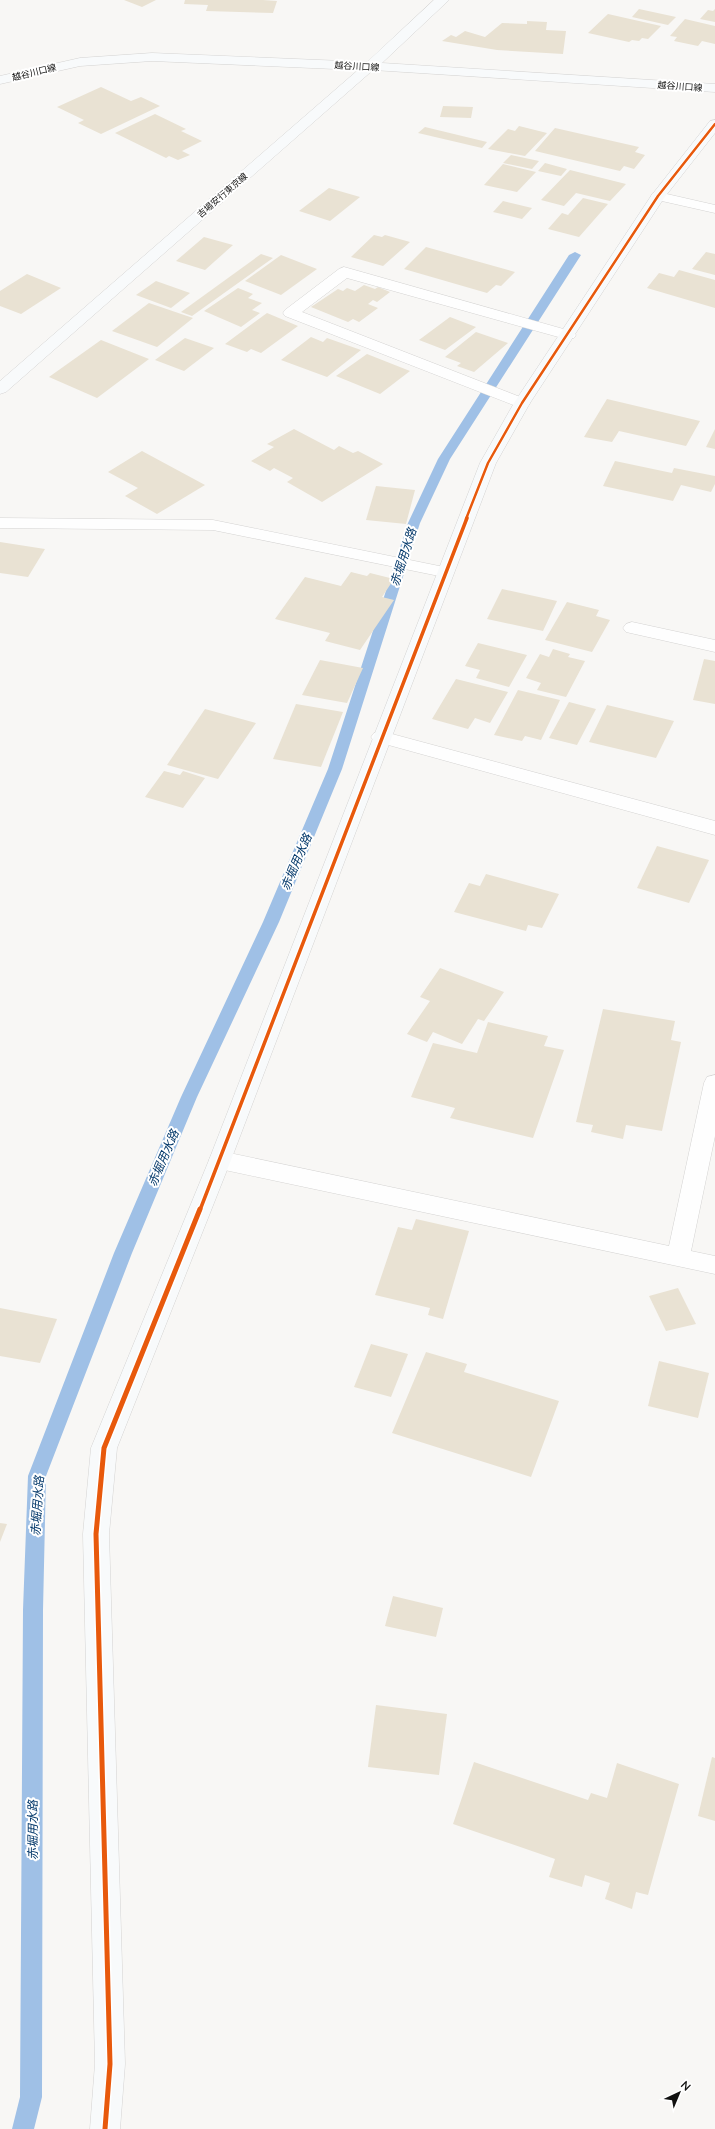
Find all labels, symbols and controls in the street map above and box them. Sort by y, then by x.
street label: 越谷川口線 [334,59,381,73]
street label: 越谷川口線 [11,61,58,83]
street label: 越谷川口線 [657,79,704,93]
street label: 吉場安行東京線 [195,170,250,220]
water label: 赤堀用水路 [387,525,420,588]
water label: 赤堀用水路 [277,831,315,893]
water label: 赤堀用水路 [144,1127,182,1189]
water label: 赤堀用水路 [27,1475,47,1536]
water label: 赤堀用水路 [25,1799,40,1860]
north arrow [659,2073,699,2113]
text: N [679,2078,694,2093]

